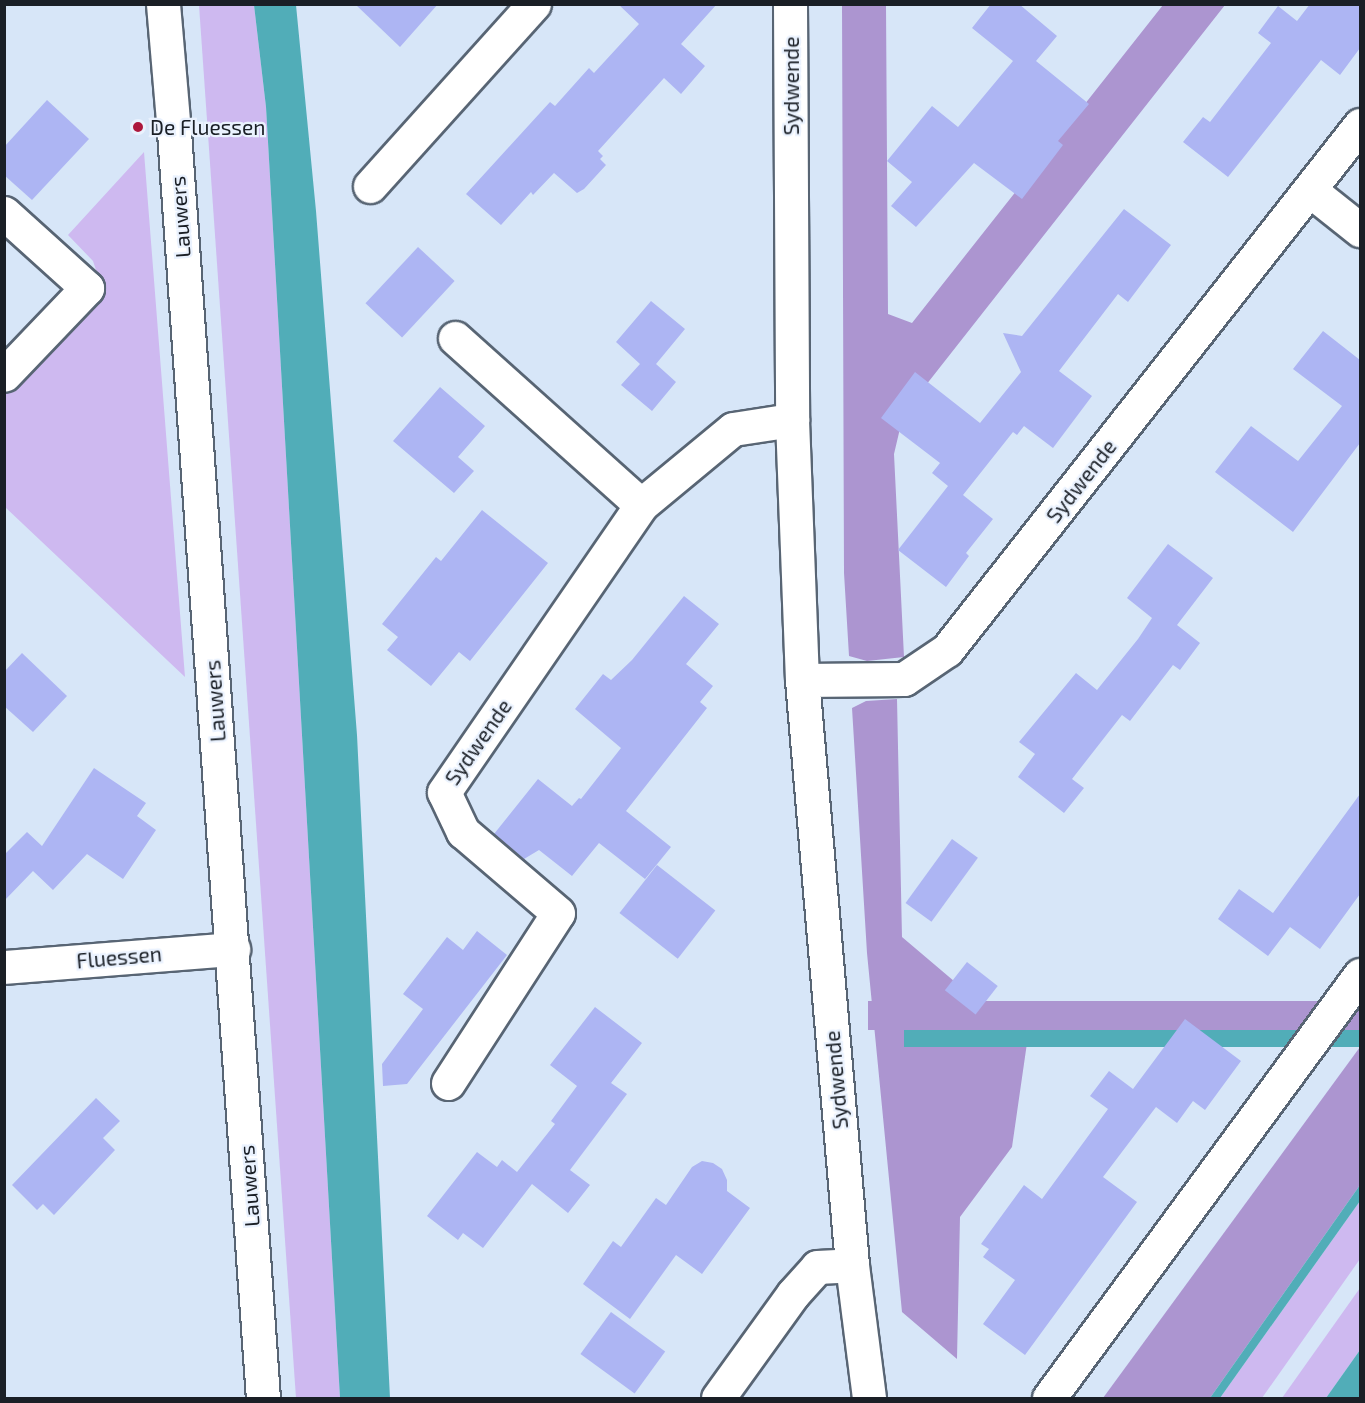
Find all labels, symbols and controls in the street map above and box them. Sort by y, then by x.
street label: Sydwende [778,37,804,135]
place label: De Fluessen [150,114,266,140]
marker: De Fluessen [131,120,145,134]
street label: Lauwers [165,175,195,259]
street label: Sydwende [1041,434,1121,528]
street label: Lauwers [200,659,230,743]
street label: Sydwende [439,694,517,790]
street label: Fluessen [75,941,163,973]
street label: Sydwende [819,1030,853,1130]
street label: Lauwers [234,1144,264,1228]

